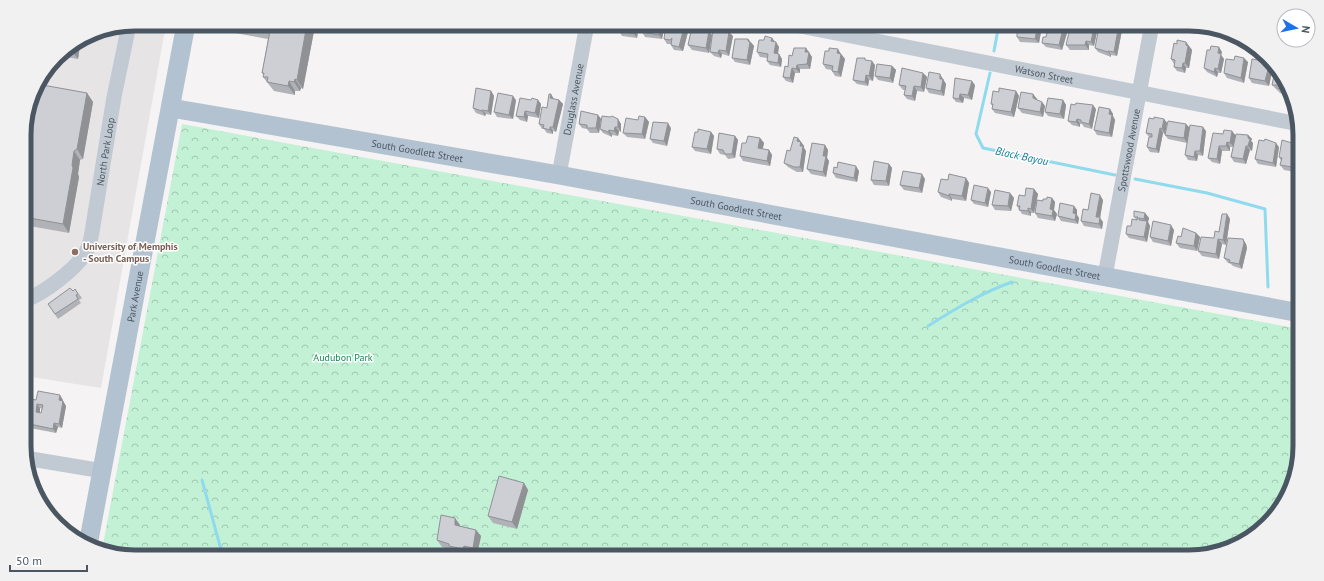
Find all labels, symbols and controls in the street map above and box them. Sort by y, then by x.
north arrow [1276,8,1316,48]
text: N [1298,25,1313,34]
street label: Douglass Avenue [561,62,587,136]
street label: Watson Street [1014,62,1075,87]
street label: Spottswood Avenue [1115,108,1143,193]
street label: North Park Loop [94,117,118,187]
street label: South Goodlett Street [370,137,465,165]
water label: Black Bayou [994,144,1050,169]
street label: South Goodlett Street [689,194,784,224]
place label: University of Memphis - South Campus [83,240,178,265]
marker: University of Memphis - South Campus [70,247,80,257]
street label: South Goodlett Street [1008,253,1102,283]
street label: Park Avenue [124,270,146,323]
park label: Audubon Park [313,351,373,364]
scale bar [10,547,87,573]
text: 50 m [16,553,42,568]

